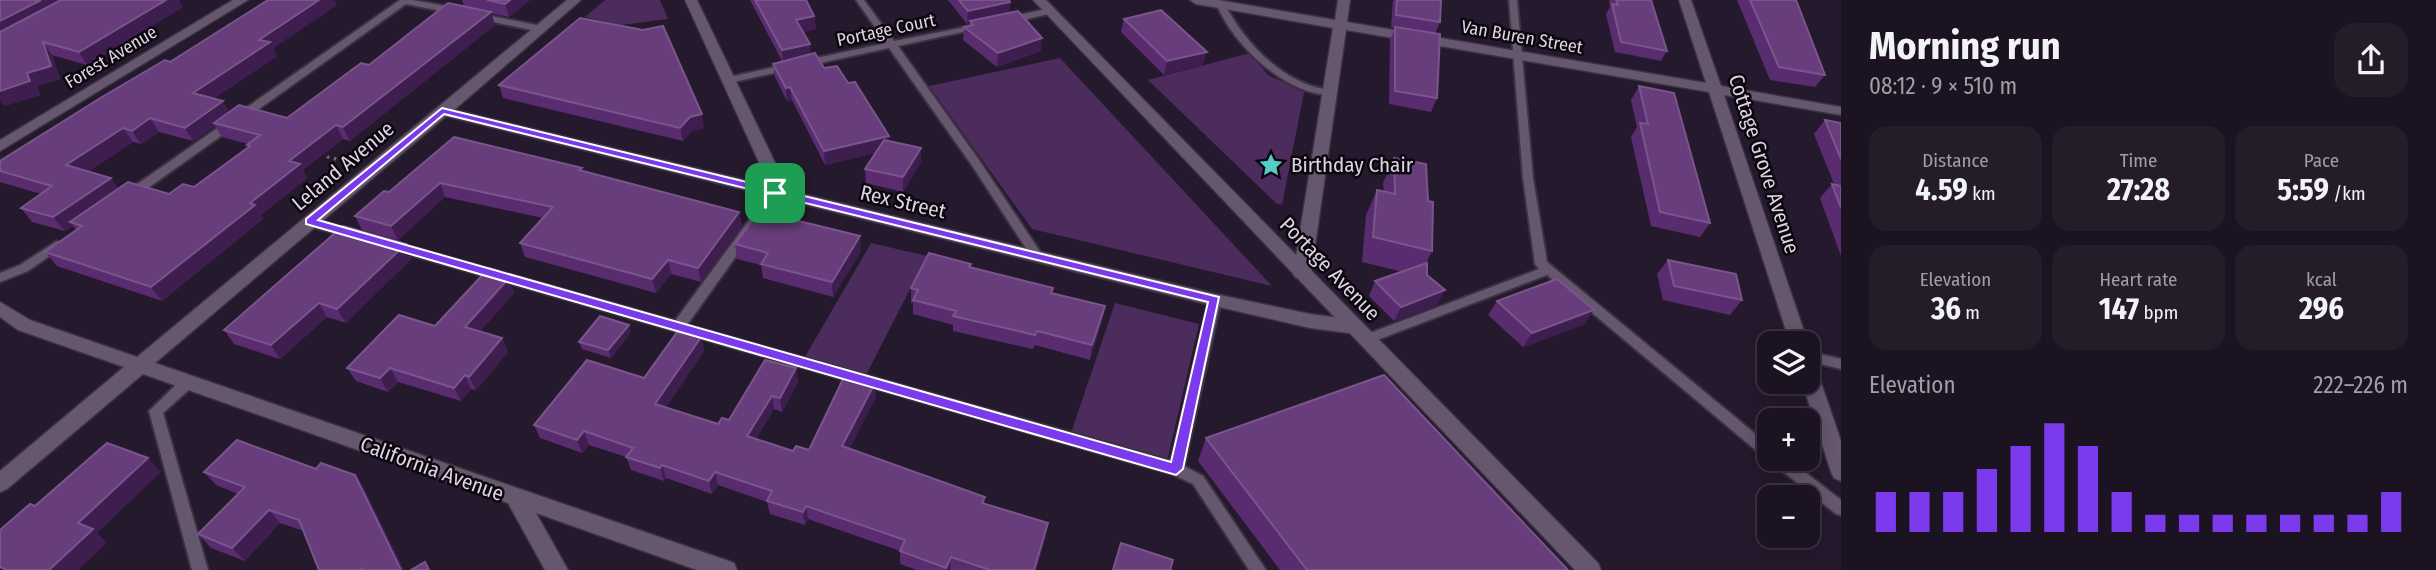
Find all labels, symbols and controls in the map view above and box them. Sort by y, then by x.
street label: Portage Court [835,9,937,51]
street label: Van Buren Street [1460,15,1585,59]
street label: Forest Avenue [61,21,161,93]
text: Morning run [1869,23,2061,69]
button: share [2334,23,2408,97]
street label: Cottage Grove Avenue [1723,71,1805,257]
text: 08:12 · 9 × 510 m [1869,72,2017,100]
street label: Leland Avenue [287,116,399,216]
text: Distance [1922,149,1989,172]
text: Time [2120,149,2157,172]
text: Pace [2304,149,2339,172]
place icon: Birthday Chair [1257,151,1285,179]
place label: Birthday Chair [1291,152,1414,178]
pin [745,163,805,223]
text: 4.59 [1915,172,1968,208]
text: 27:28 [2107,172,2170,208]
text: 5:59 [2277,172,2329,208]
icon: arrive [756,174,794,212]
street label: Rex Street [858,180,948,224]
text: km [1968,182,1996,205]
text: /km [2329,182,2366,205]
street label: Portage Avenue [1274,212,1386,326]
text: Elevation [1920,268,1991,291]
text: Heart rate [2099,268,2178,291]
text: kcal [2306,268,2337,291]
text: 36 [1931,291,1961,327]
text: 147 [2099,291,2139,327]
text: 296 [2299,291,2344,327]
text: m [1961,301,1980,324]
text: bpm [2139,301,2178,324]
map controls [1757,331,1820,548]
button: layers [1757,331,1820,394]
text: Elevation [1869,371,1956,399]
text: 222–226 m [2313,371,2408,399]
button: + [1757,408,1820,471]
street label: California Avenue [357,431,507,507]
button: − [1757,485,1820,548]

